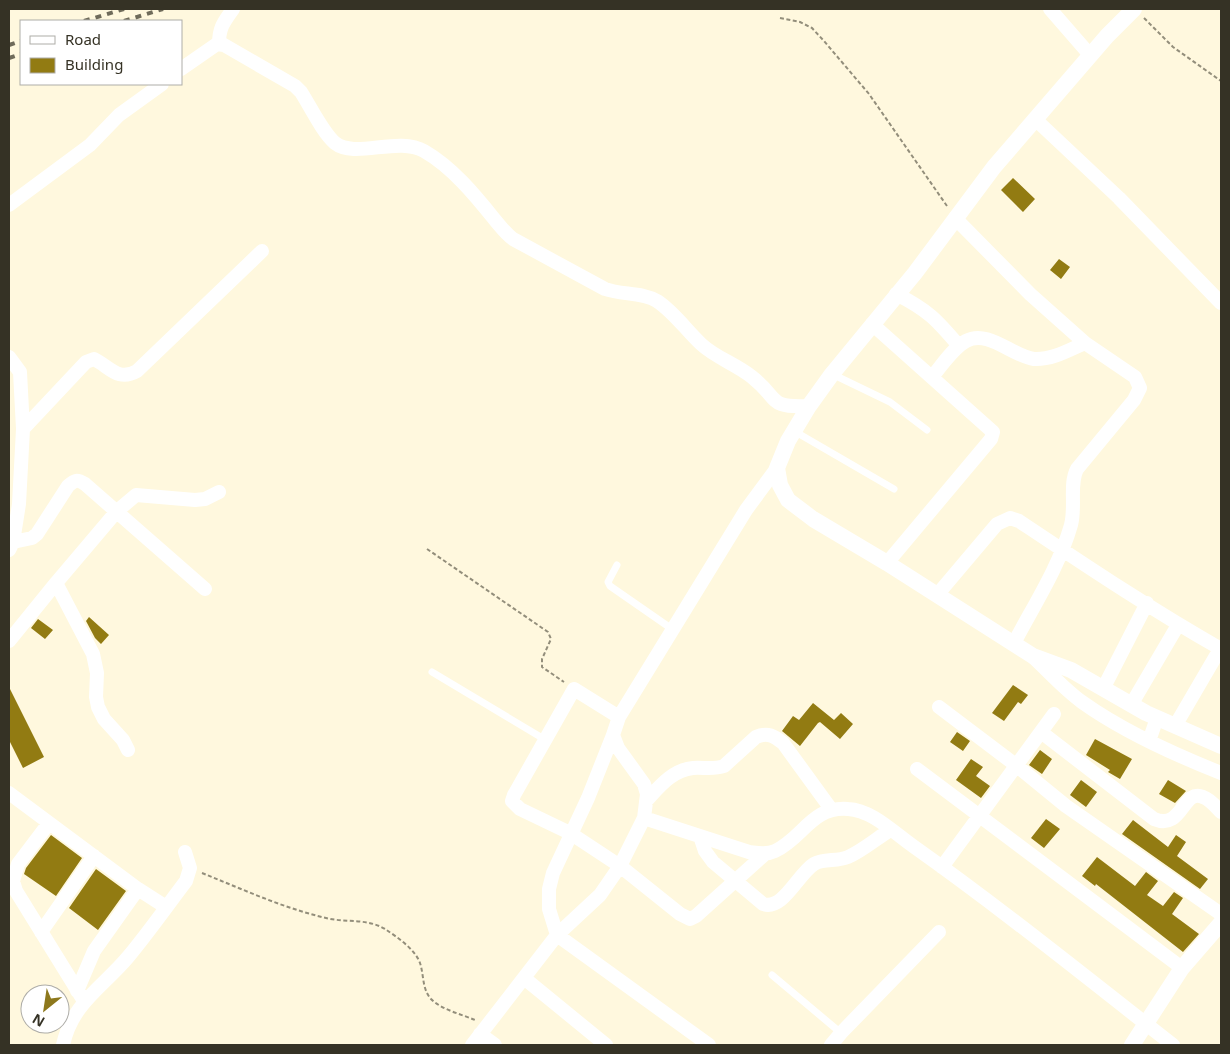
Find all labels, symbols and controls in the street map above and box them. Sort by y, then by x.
legend [20,20,182,85]
text: Road [65,29,101,49]
text: Building [65,54,123,74]
north arrow [20,984,70,1034]
text: N [29,1010,48,1032]

